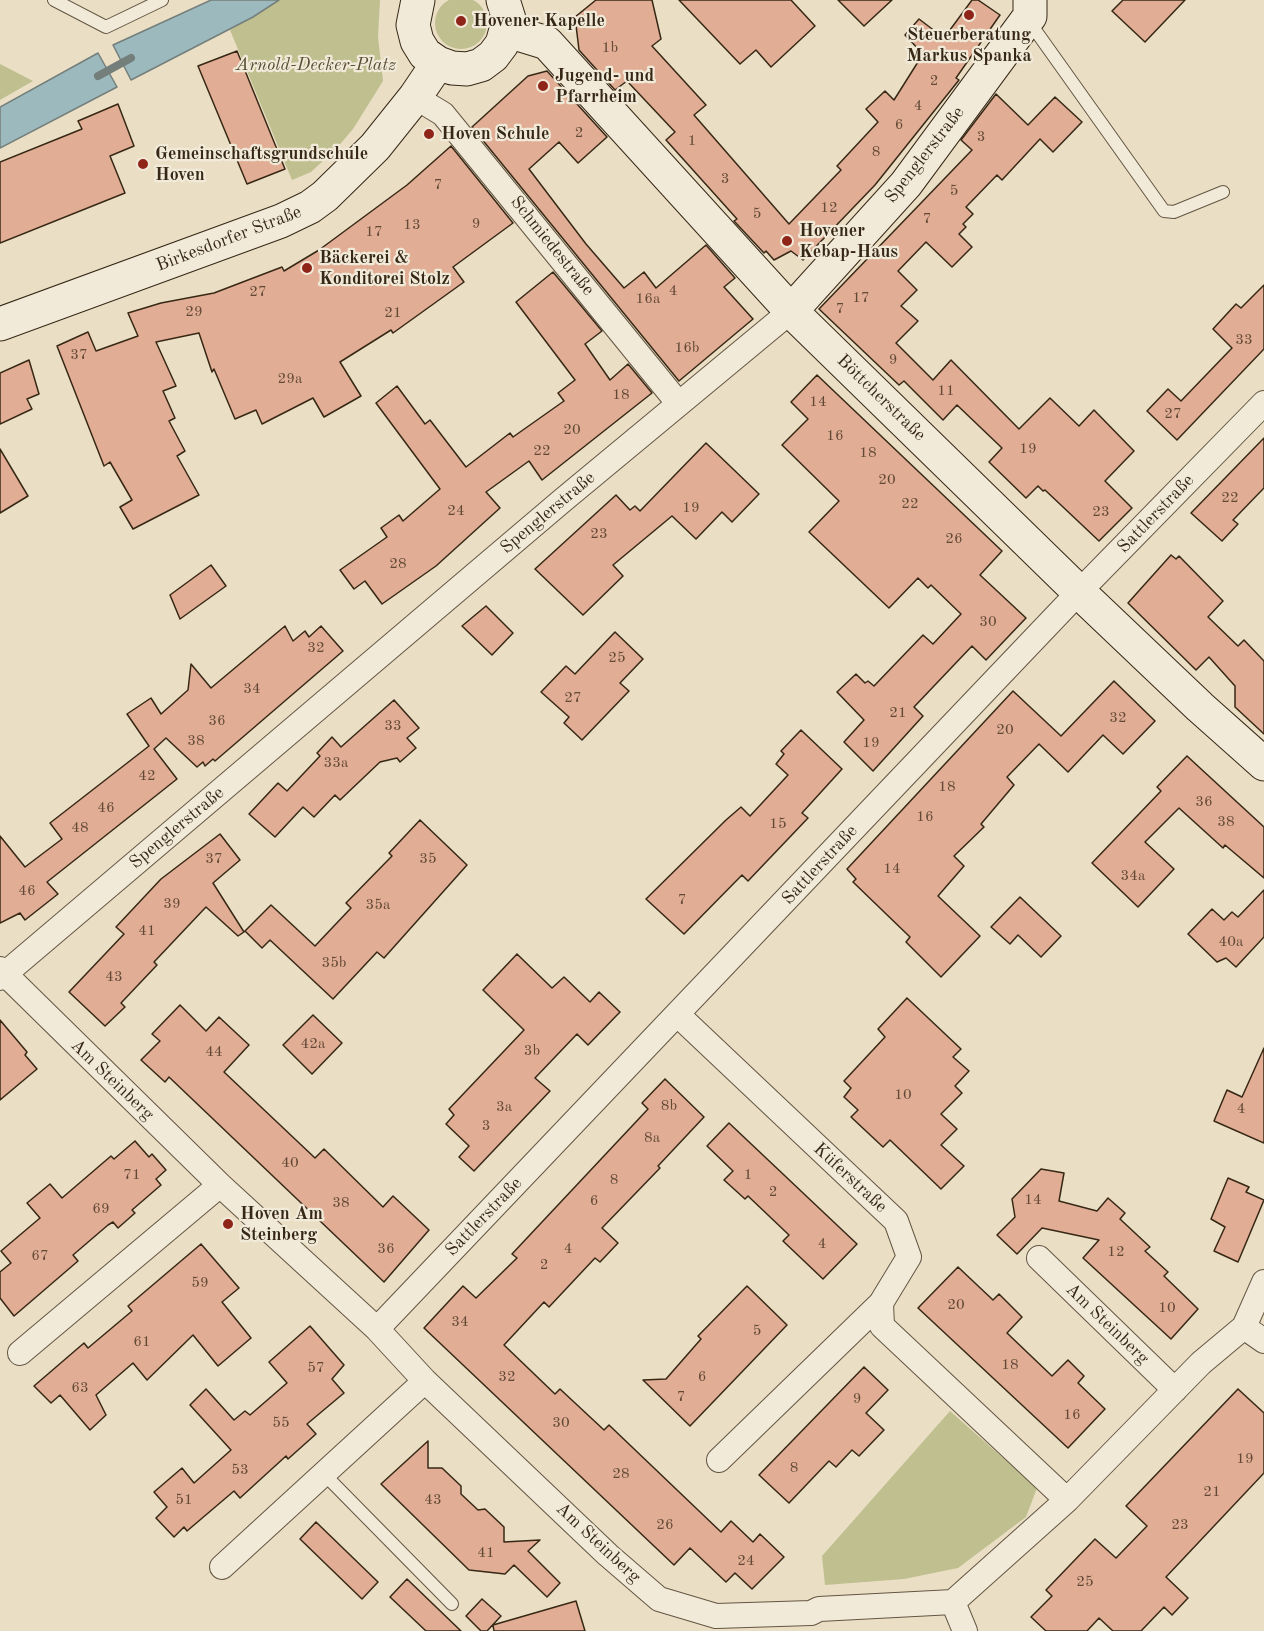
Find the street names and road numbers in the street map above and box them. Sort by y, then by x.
street label: Spenglerstraße [881,102,969,208]
street label: Schmiedestraße [505,192,599,300]
street label: Birkesdorfer Straße [153,201,305,277]
street label: Böttcherstraße [832,350,930,446]
street label: Spenglerstraße [496,467,600,559]
street label: Sattlerstraße [1113,470,1199,558]
street label: Spenglerstraße [125,782,229,874]
street label: Sattlerstraße [778,821,862,909]
street label: Am Steinberg [66,1035,158,1125]
street label: Küferstraße [809,1138,891,1218]
street label: Sattlerstraße [441,1173,527,1261]
street label: Am Steinberg [1061,1279,1153,1369]
street label: Am Steinberg [551,1498,645,1588]

